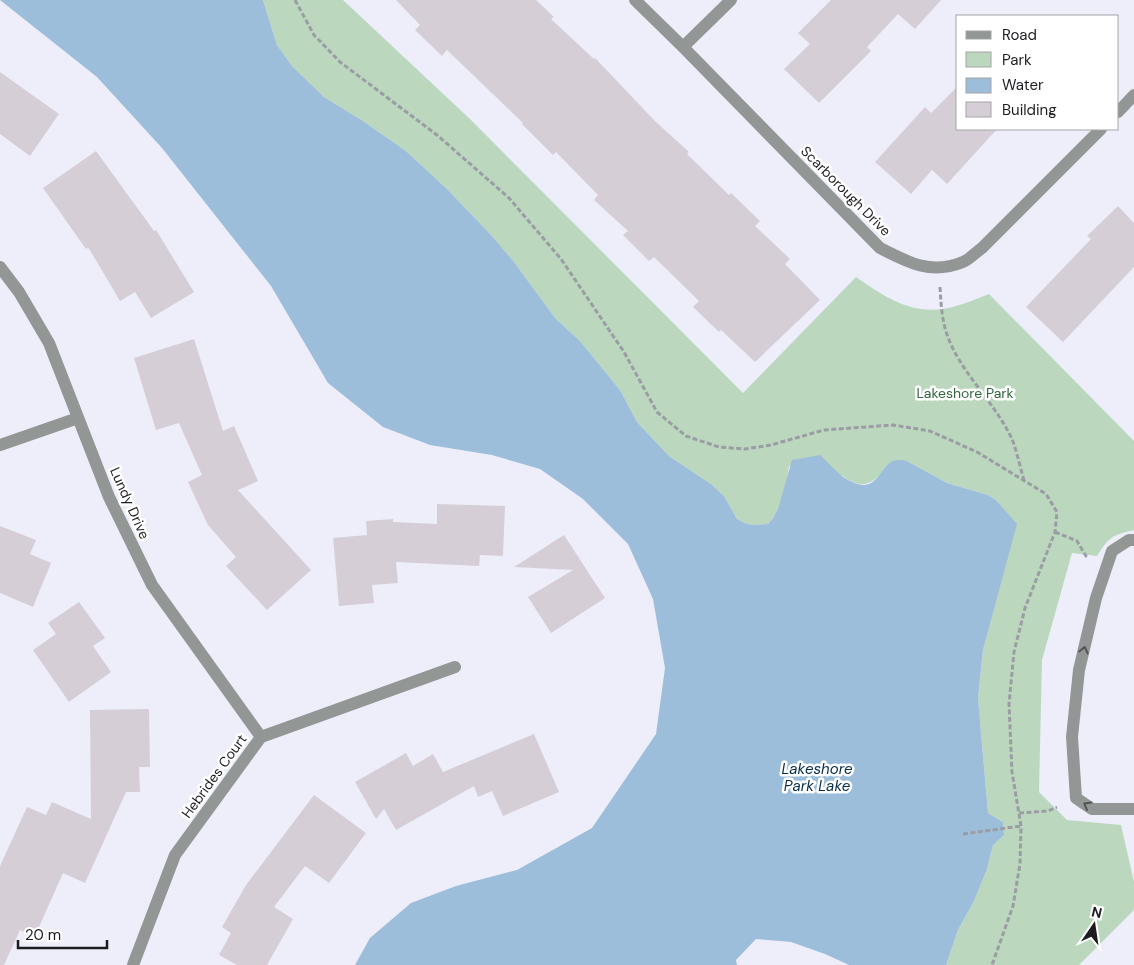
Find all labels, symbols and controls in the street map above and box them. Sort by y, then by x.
legend [956,15,1119,130]
text: Road [1002,25,1037,45]
text: Park [1002,50,1032,70]
text: Water [1002,75,1044,95]
text: Building [1002,100,1057,120]
street label: Scarborough Drive [797,142,895,240]
park label: Lakeshore Park [916,384,1014,402]
street label: Lundy Drive [106,464,154,542]
one-way arrow [1078,645,1089,654]
street label: Hebrides Court [178,731,250,821]
water label: Lakeshore Park Lake [781,759,853,796]
one-way arrow [1083,801,1092,811]
north arrow [1069,900,1119,950]
text: N [1090,902,1104,922]
scale bar [18,918,106,950]
text: 20 m [25,925,61,945]

